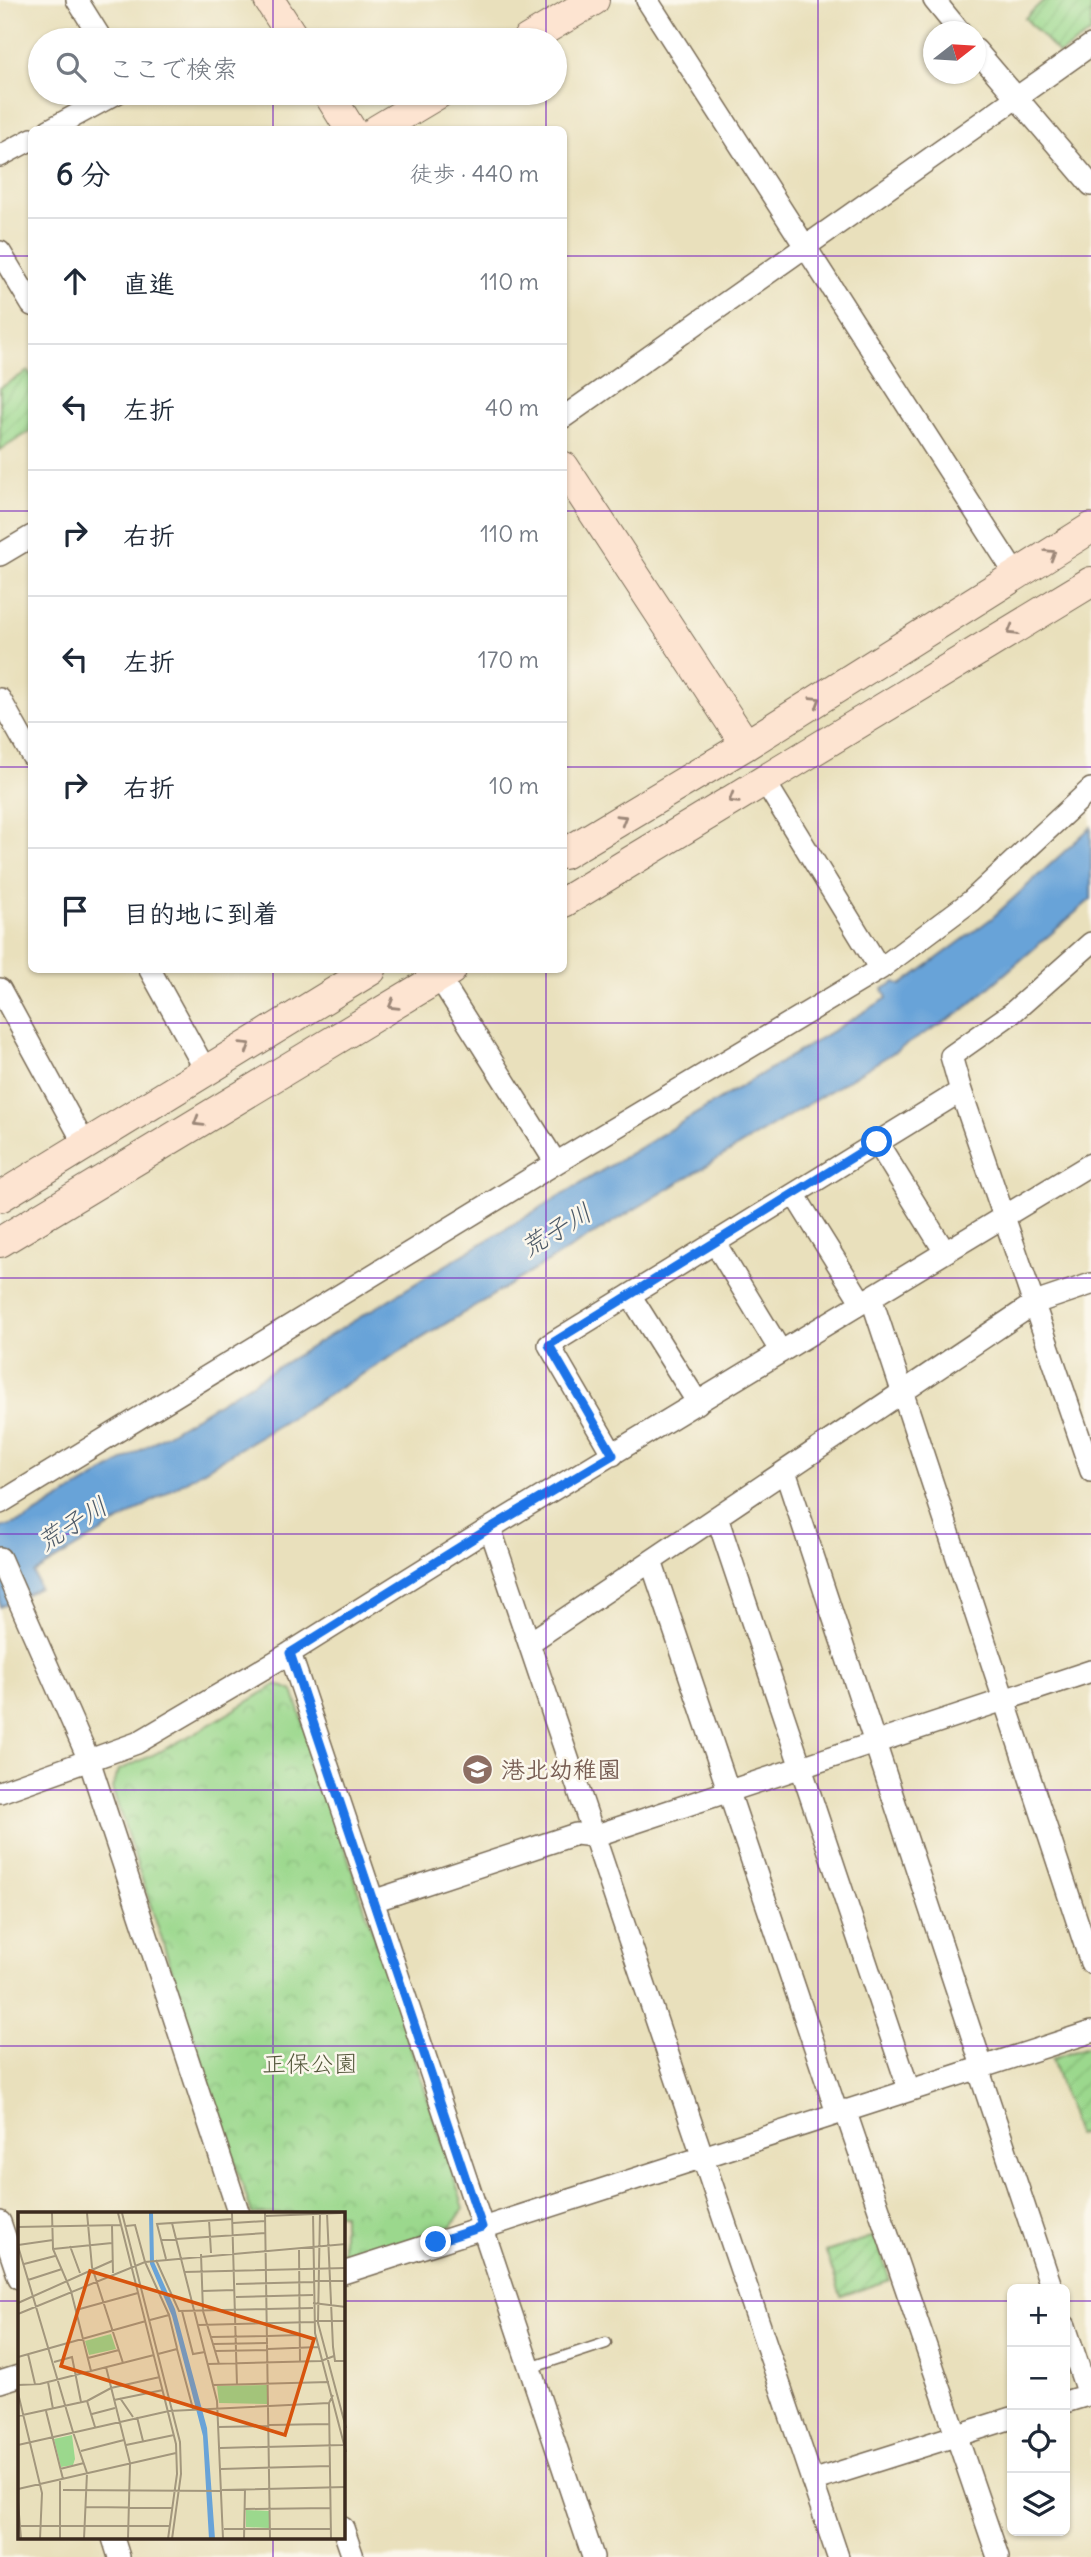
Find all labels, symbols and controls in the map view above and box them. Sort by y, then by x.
north arrow [923,21,986,84]
search box [28,28,567,105]
icon: search [52,48,90,86]
text: ここで検索 [108,52,238,85]
text: 6 分 [56,155,110,193]
text: 徒歩 · 440 m [410,159,539,188]
icon: ahead [56,262,94,300]
text: 直進 [123,267,175,300]
text: 110 m [480,267,539,296]
icon: left [56,388,94,426]
text: 左折 [123,393,175,426]
text: 40 m [485,393,539,422]
icon: right [56,514,94,552]
text: 右折 [123,519,175,552]
text: 110 m [480,519,539,548]
one-way arrow [1043,549,1056,562]
one-way arrow [1006,622,1019,635]
icon: left [56,640,94,678]
text: 左折 [123,645,175,678]
text: 170 m [478,645,539,674]
one-way arrow [809,696,822,709]
icon: right [56,766,94,804]
text: 右折 [123,771,175,804]
text: 10 m [489,771,539,800]
one-way arrow [728,791,741,804]
one-way arrow [615,814,628,827]
icon: arrive [56,892,94,930]
text: 目的地に到着 [123,897,279,930]
one-way arrow [387,996,400,1009]
one-way arrow [239,1042,252,1055]
one-way arrow [193,1114,206,1127]
route start [861,1126,892,1157]
water label: 荒子川 [514,1195,598,1264]
water label: 荒子川 [30,1489,114,1558]
school or university icon: 港北幼稚園 [461,1753,495,1787]
place label: 港北幼稚園 [501,1754,621,1784]
park label: 正保公園 [262,2048,358,2078]
inset map [18,2212,345,2540]
route end [420,2226,451,2257]
map controls [1007,2284,1070,2536]
button: + [1007,2284,1070,2347]
button: − [1007,2347,1070,2410]
button: locate [1007,2410,1070,2473]
button: layers [1007,2473,1070,2536]

